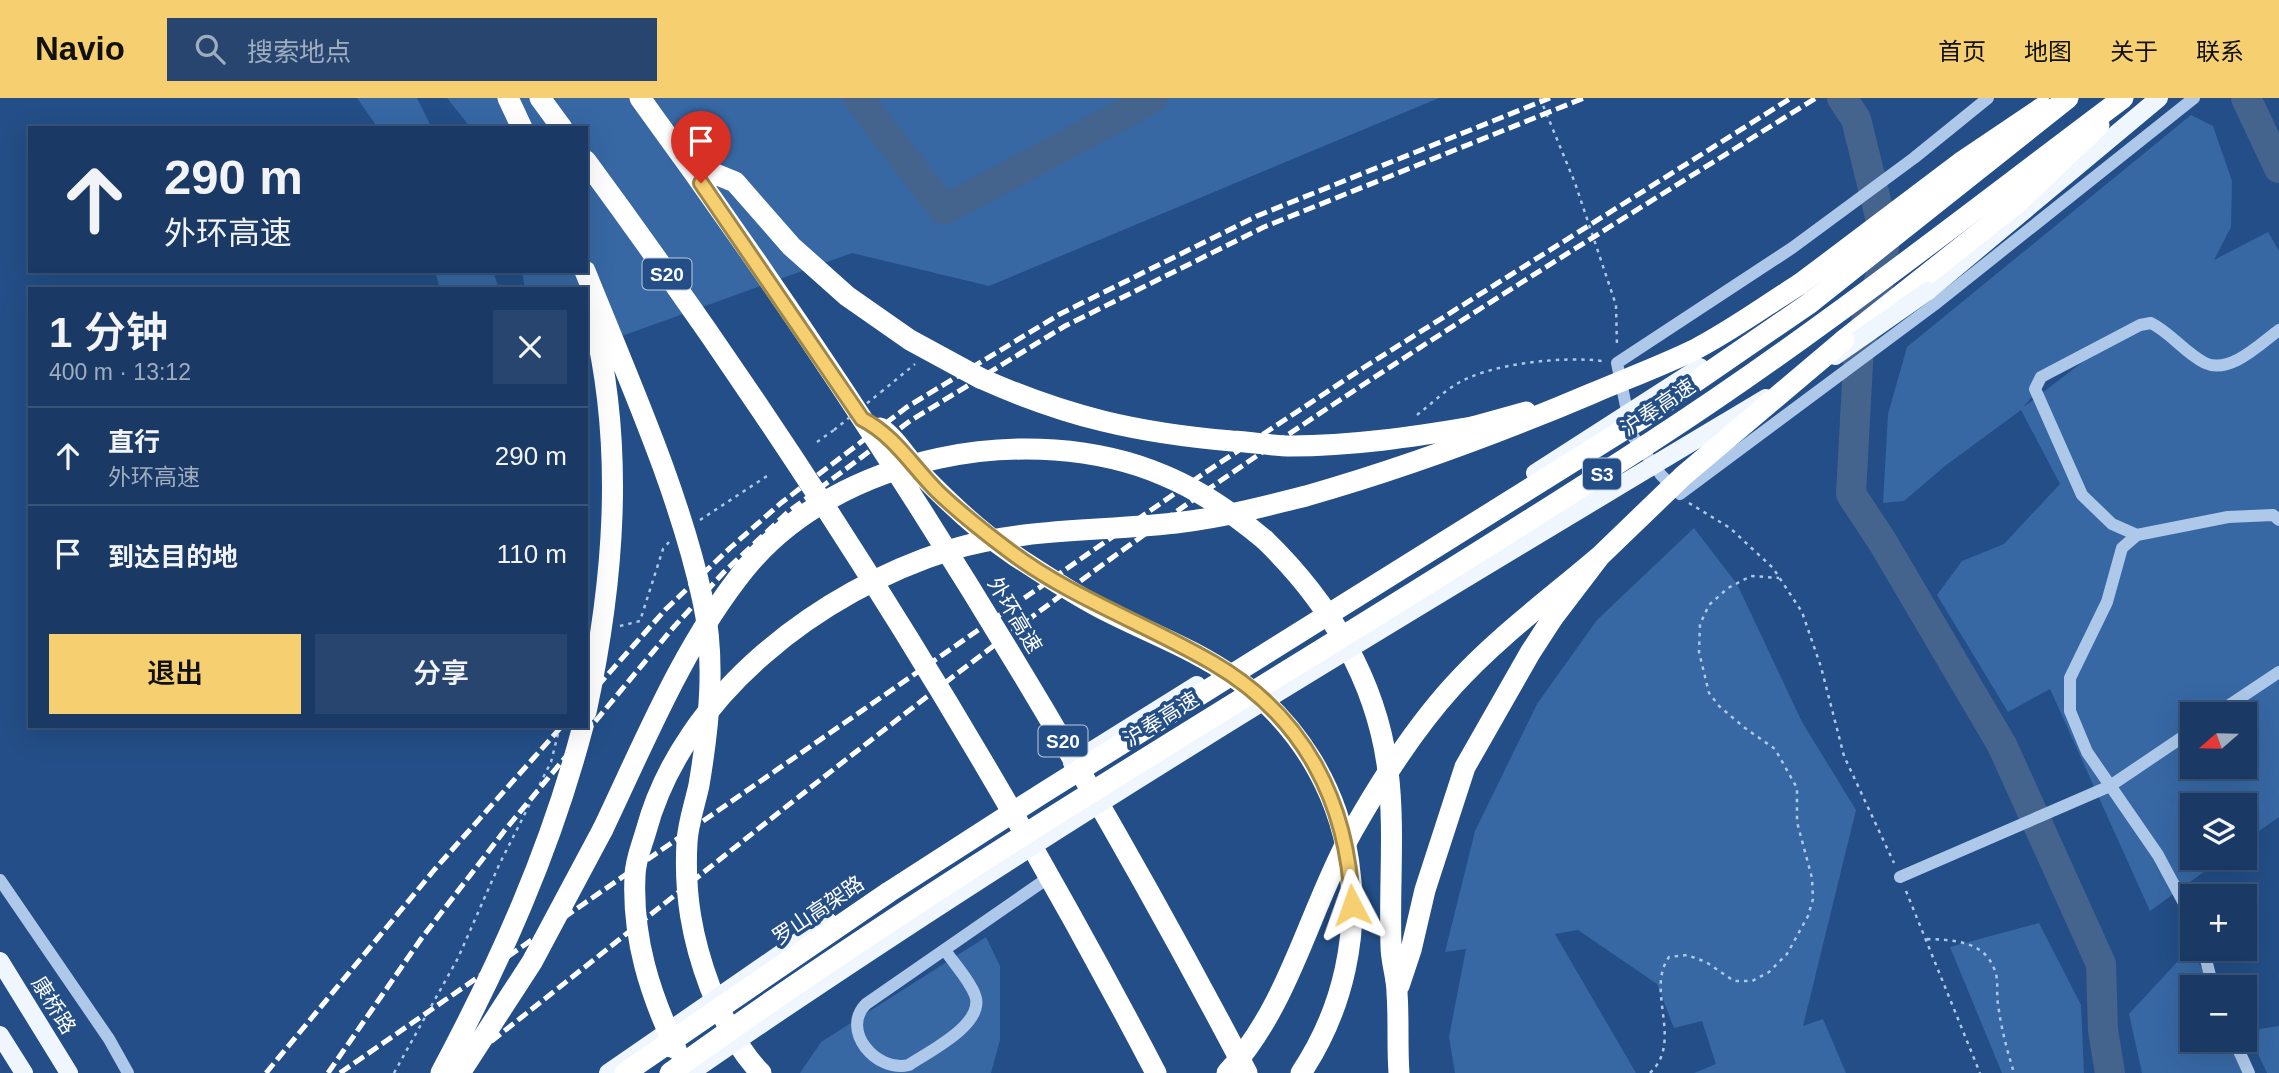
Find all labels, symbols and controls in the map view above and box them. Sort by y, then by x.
search box [167,18,657,81]
text: Navio [35,30,125,67]
icon: search [191,30,229,68]
text: 搜索地点 [247,37,351,67]
text: 首页 [1938,38,1986,65]
text: 地图 [2024,38,2072,65]
text: 关于 [2110,38,2158,65]
text: 联系 [2196,38,2244,65]
pin [671,111,731,183]
icon: arrive [682,122,720,160]
text: 290 m [164,150,303,204]
icon: ahead [49,154,140,245]
text: 外环高速 [164,215,292,251]
road number: S20 [642,258,692,290]
text: 1 分钟 [49,309,168,356]
button: close [493,310,567,384]
text: 400 m · 13:12 [49,359,191,385]
street label: 沪奉高速 [1617,374,1699,440]
text: 直行 [108,427,160,457]
icon: ahead [49,437,87,475]
text: 290 m [495,441,567,471]
road number: S3 [1583,458,1621,490]
text: 外环高速 [108,464,200,490]
icon: arrive [49,535,87,573]
text: 110 m [497,539,567,569]
text: 到达目的地 [108,542,238,572]
street label: 外环高速 [984,573,1046,657]
button: 退出 [49,634,301,714]
button: 分享 [315,634,567,714]
street label: 沪奉高速 [1119,687,1203,751]
north arrow [2180,702,2258,779]
map controls [2180,702,2257,1052]
road number: S20 [1038,726,1088,756]
button: layers [2180,793,2257,870]
position arrow [1315,868,1389,942]
street label: 罗山高架路 [768,871,868,949]
button: + [2180,884,2257,961]
street label: 康桥路 [28,972,80,1038]
button: − [2180,975,2257,1052]

